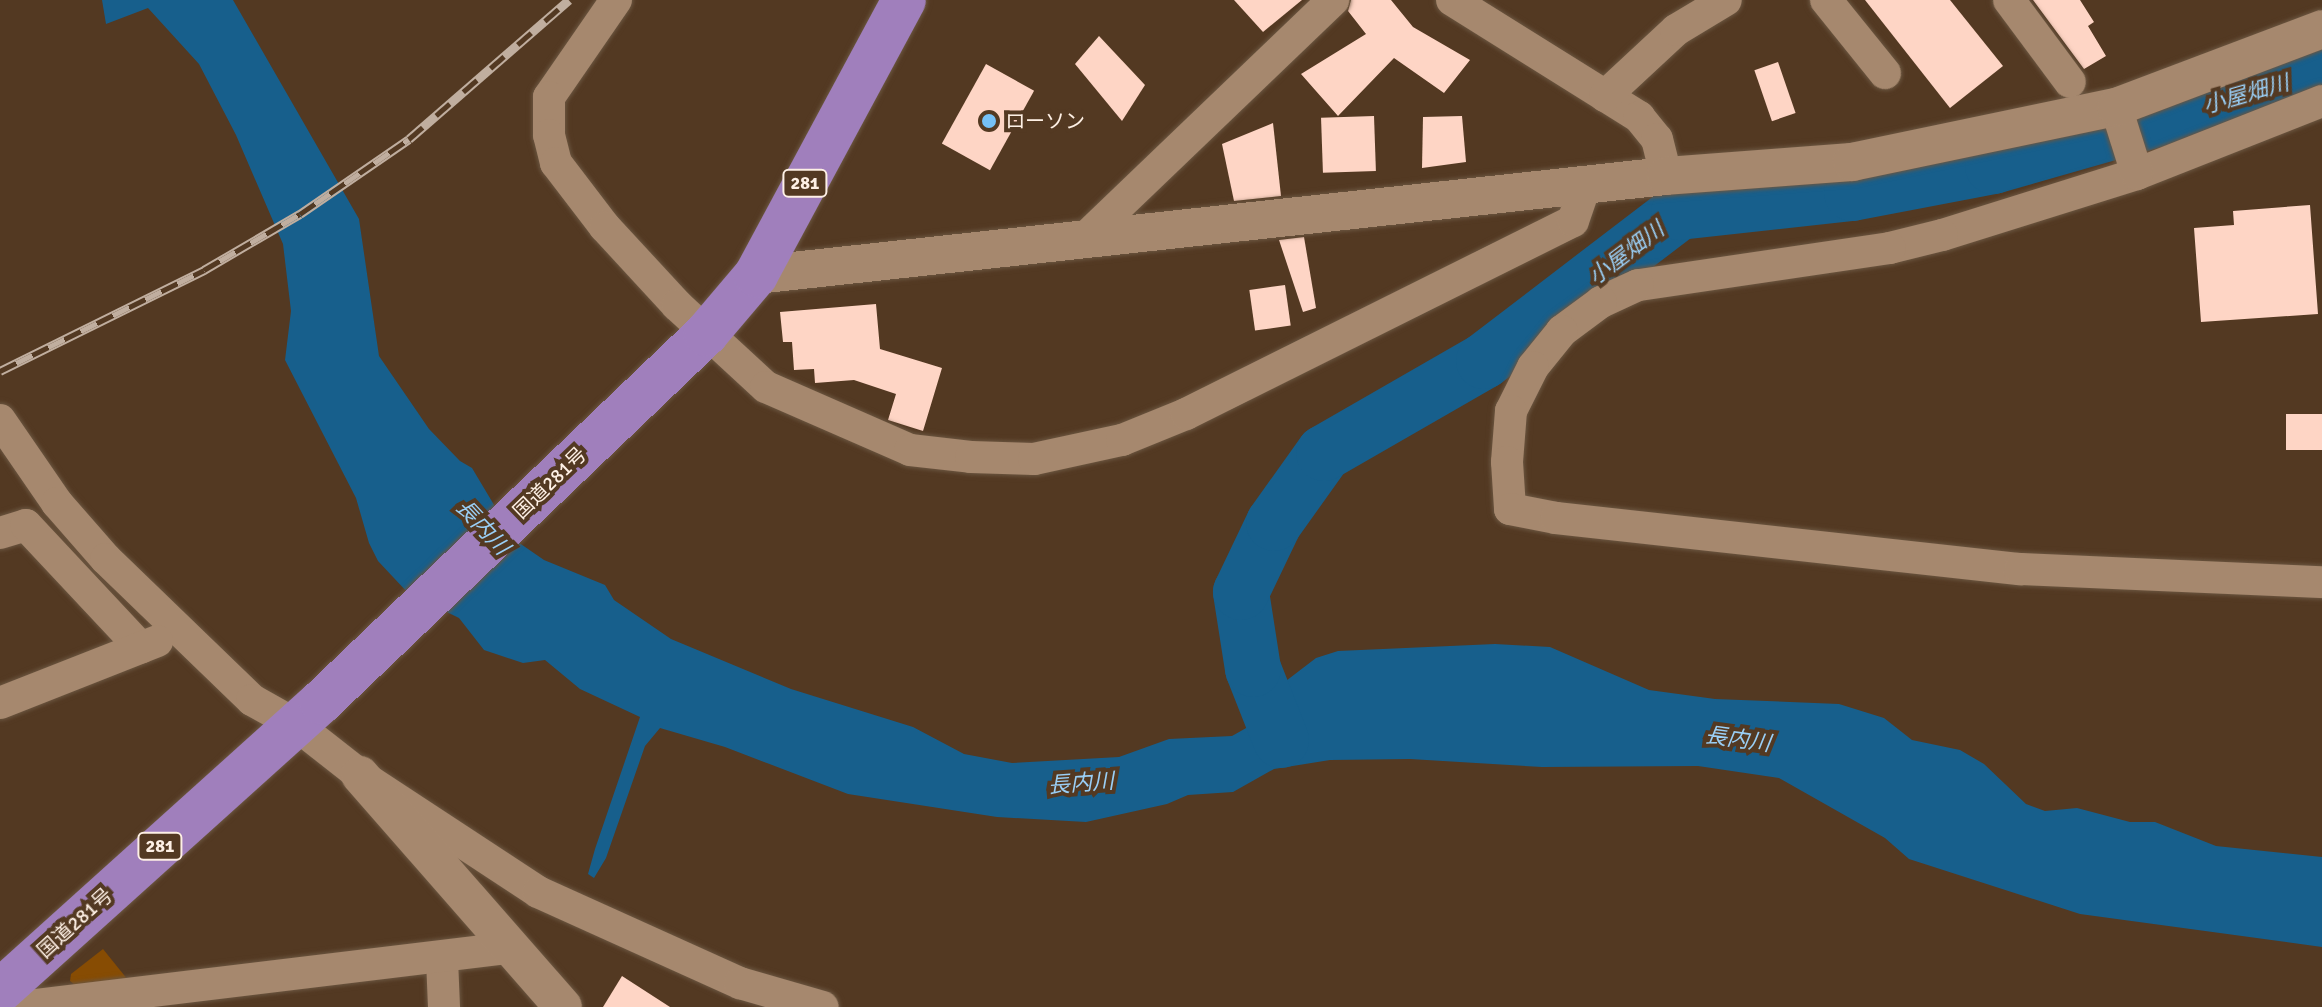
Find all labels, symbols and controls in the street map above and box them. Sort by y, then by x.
water label: 小屋畑川 [2200,69,2292,119]
place label: ローソン [1005,109,1085,133]
marker: ローソン [980,112,998,130]
road number: 281 [781,169,829,197]
water label: 小屋畑川 [1583,216,1669,290]
street label: 国道281号 [508,442,592,524]
water label: 長内川 [451,494,515,560]
water label: 長内川 [1703,721,1773,757]
water label: 長内川 [1047,768,1115,798]
road number: 281 [136,832,184,860]
street label: 国道281号 [33,883,117,963]

